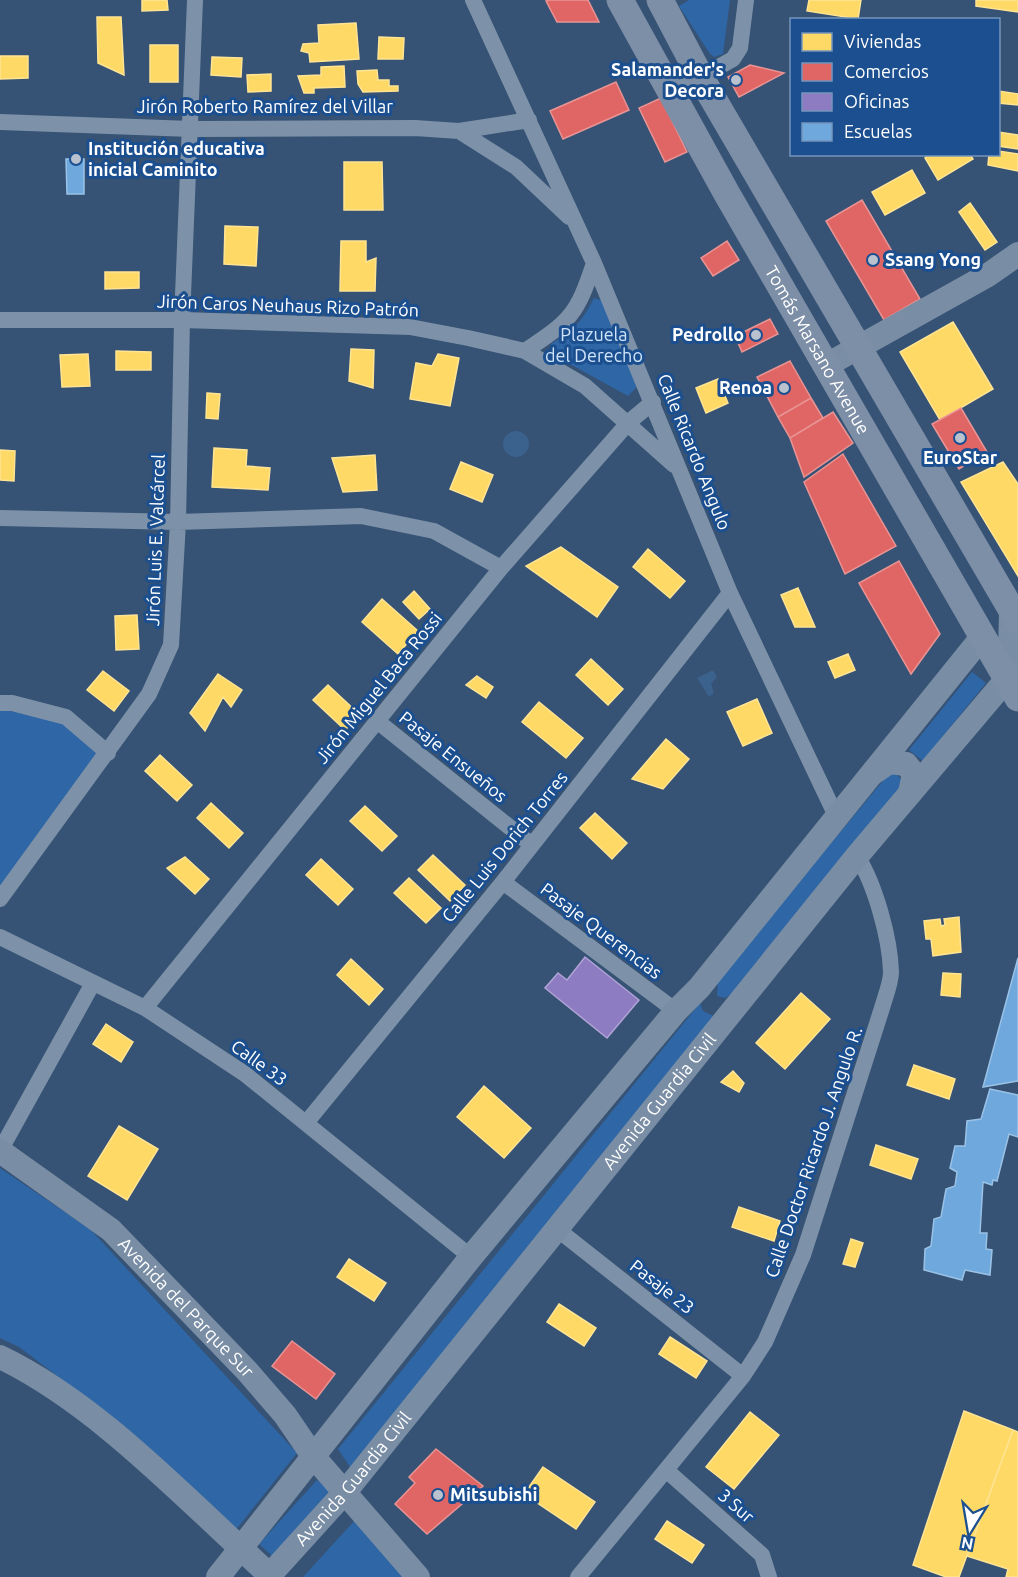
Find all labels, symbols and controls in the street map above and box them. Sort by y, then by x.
legend [790,18,1000,156]
text: Viviendas [844,31,921,51]
place label: Salamander's Decora [611,59,724,100]
text: Comercios [844,61,929,81]
marker: Salamander's Decora [729,73,743,87]
text: Oficinas [844,91,909,111]
street label: Jirón Roberto Ramírez del Villar [137,96,393,116]
text: Escuelas [844,121,912,141]
place label: Institución educativa inicial Caminito [88,138,265,179]
marker: Institución educativa inicial Caminito [69,152,83,166]
place label: Ssang Yong [885,249,981,269]
marker: Ssang Yong [866,253,880,267]
street label: Tomás Marsano Avenue [762,262,874,437]
street label: Jirón Caros Neuhaus Rizo Patrón [157,290,419,320]
park label: Plazuela del Derecho [545,324,643,365]
place label: Pedrollo [672,324,744,344]
marker: Pedrollo [749,328,763,342]
street label: Calle Ricardo Angulo [654,371,735,533]
place label: Renoa [719,377,772,397]
marker: Renoa [777,381,791,395]
marker: EuroStar [953,431,967,445]
place label: EuroStar [923,447,998,467]
street label: Jirón Luis E. Valcárcel [142,453,168,626]
street label: Jirón Miguel Baca Rossi [311,608,445,767]
street label: Pasaje Ensueños [396,707,512,806]
street label: Calle Luis Dorich Torres [437,767,571,926]
street label: Pasaje Querencias [537,878,666,983]
street label: Calle Doctor Ricardo J. Angulo R. [761,1023,866,1280]
street label: Avenida Guardia Civil [598,1029,719,1173]
street label: Calle 33 [228,1035,291,1089]
street label: Avenida del Parque Sur [115,1233,259,1381]
street label: Pasaje 23 [627,1255,699,1317]
street label: Avenida Guardia Civil [291,1407,415,1549]
place label: Mitsubishi [450,1484,538,1504]
street label: 3 Sur [715,1484,759,1526]
marker: Mitsubishi [431,1488,445,1502]
north arrow [940,1499,1000,1559]
text: N [960,1534,975,1554]

